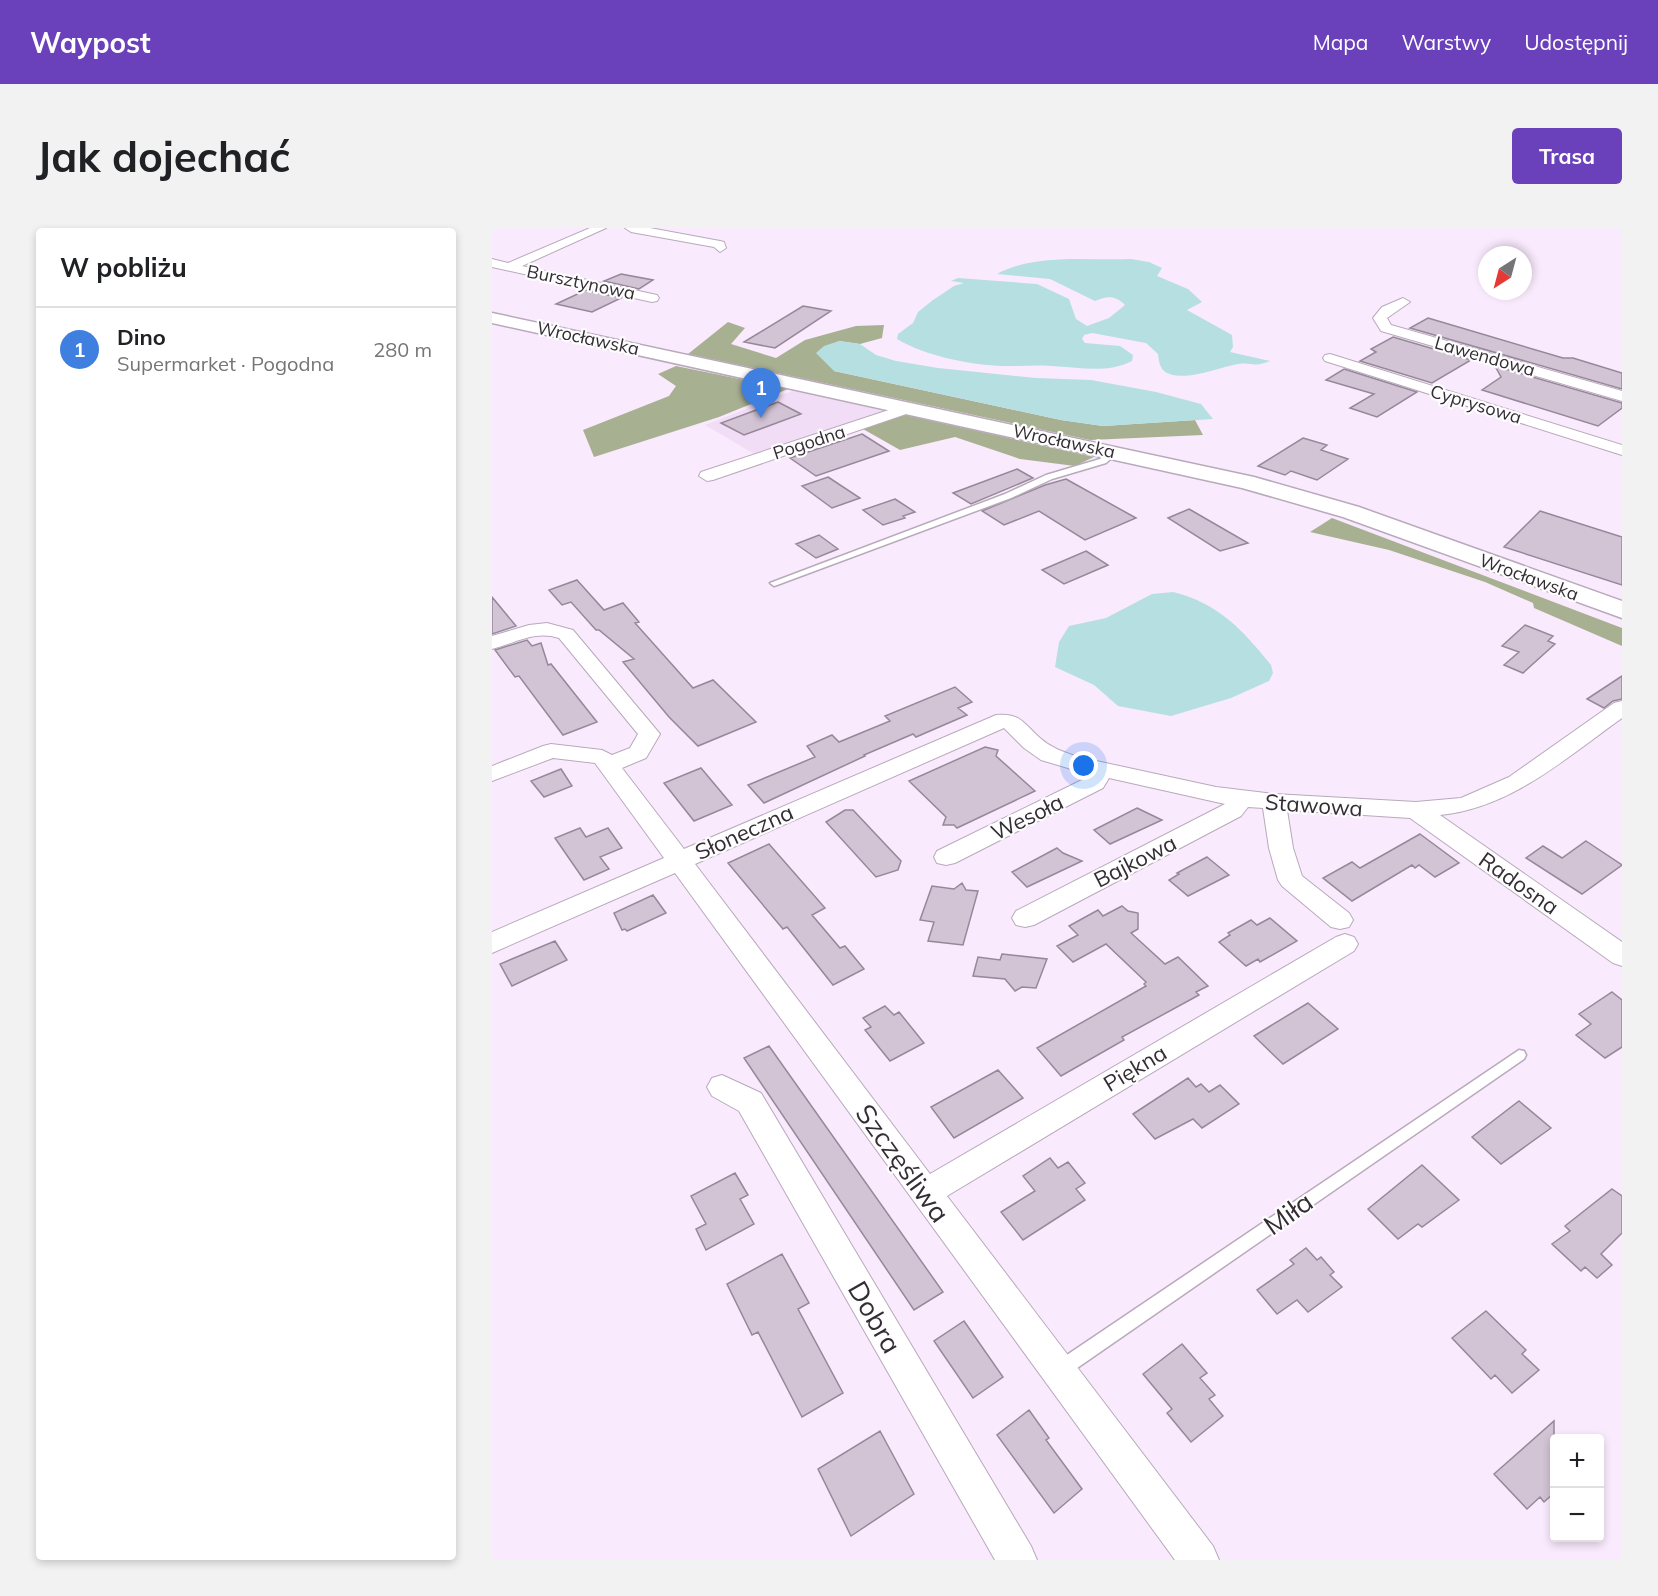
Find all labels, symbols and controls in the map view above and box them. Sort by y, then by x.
text: Waypost [30,25,151,60]
text: Mapa [1313,29,1368,55]
text: Warstwy [1401,29,1491,55]
text: Udostępnij [1524,29,1628,55]
button: Trasa [1512,128,1622,184]
text: Jak dojechać [36,130,291,183]
north arrow [1478,246,1532,300]
text: W pobliżu [60,251,187,284]
street label: Bursztynowa [525,259,637,305]
street label: Wrocławska [535,316,641,360]
text: Dino [117,323,166,351]
street label: Lawendowa [1432,331,1538,381]
text: 1 [74,337,86,362]
text: 280 m [373,337,432,362]
text: Supermarket · Pogodna [117,351,334,376]
pin: 1 [742,368,780,418]
street label: Cyprysowa [1428,379,1524,429]
street label: Pogodna [770,419,848,465]
street label: Wrocławska [1011,419,1117,463]
street label: Wrocławska [1476,548,1582,606]
your location [1069,751,1098,780]
street label: Wesoła [986,788,1068,846]
street label: Stawowa [1264,788,1364,822]
street label: Słoneczna [690,798,798,866]
street label: Bajkowa [1089,828,1181,894]
street label: Radosna [1474,845,1564,921]
street label: Piękna [1098,1038,1172,1098]
street label: Szczęśliwa [849,1097,957,1229]
street label: Miła [1257,1184,1319,1242]
street label: Dobra [841,1275,909,1359]
map controls [1550,1434,1604,1542]
button: + [1550,1434,1604,1488]
button: − [1550,1488,1604,1542]

